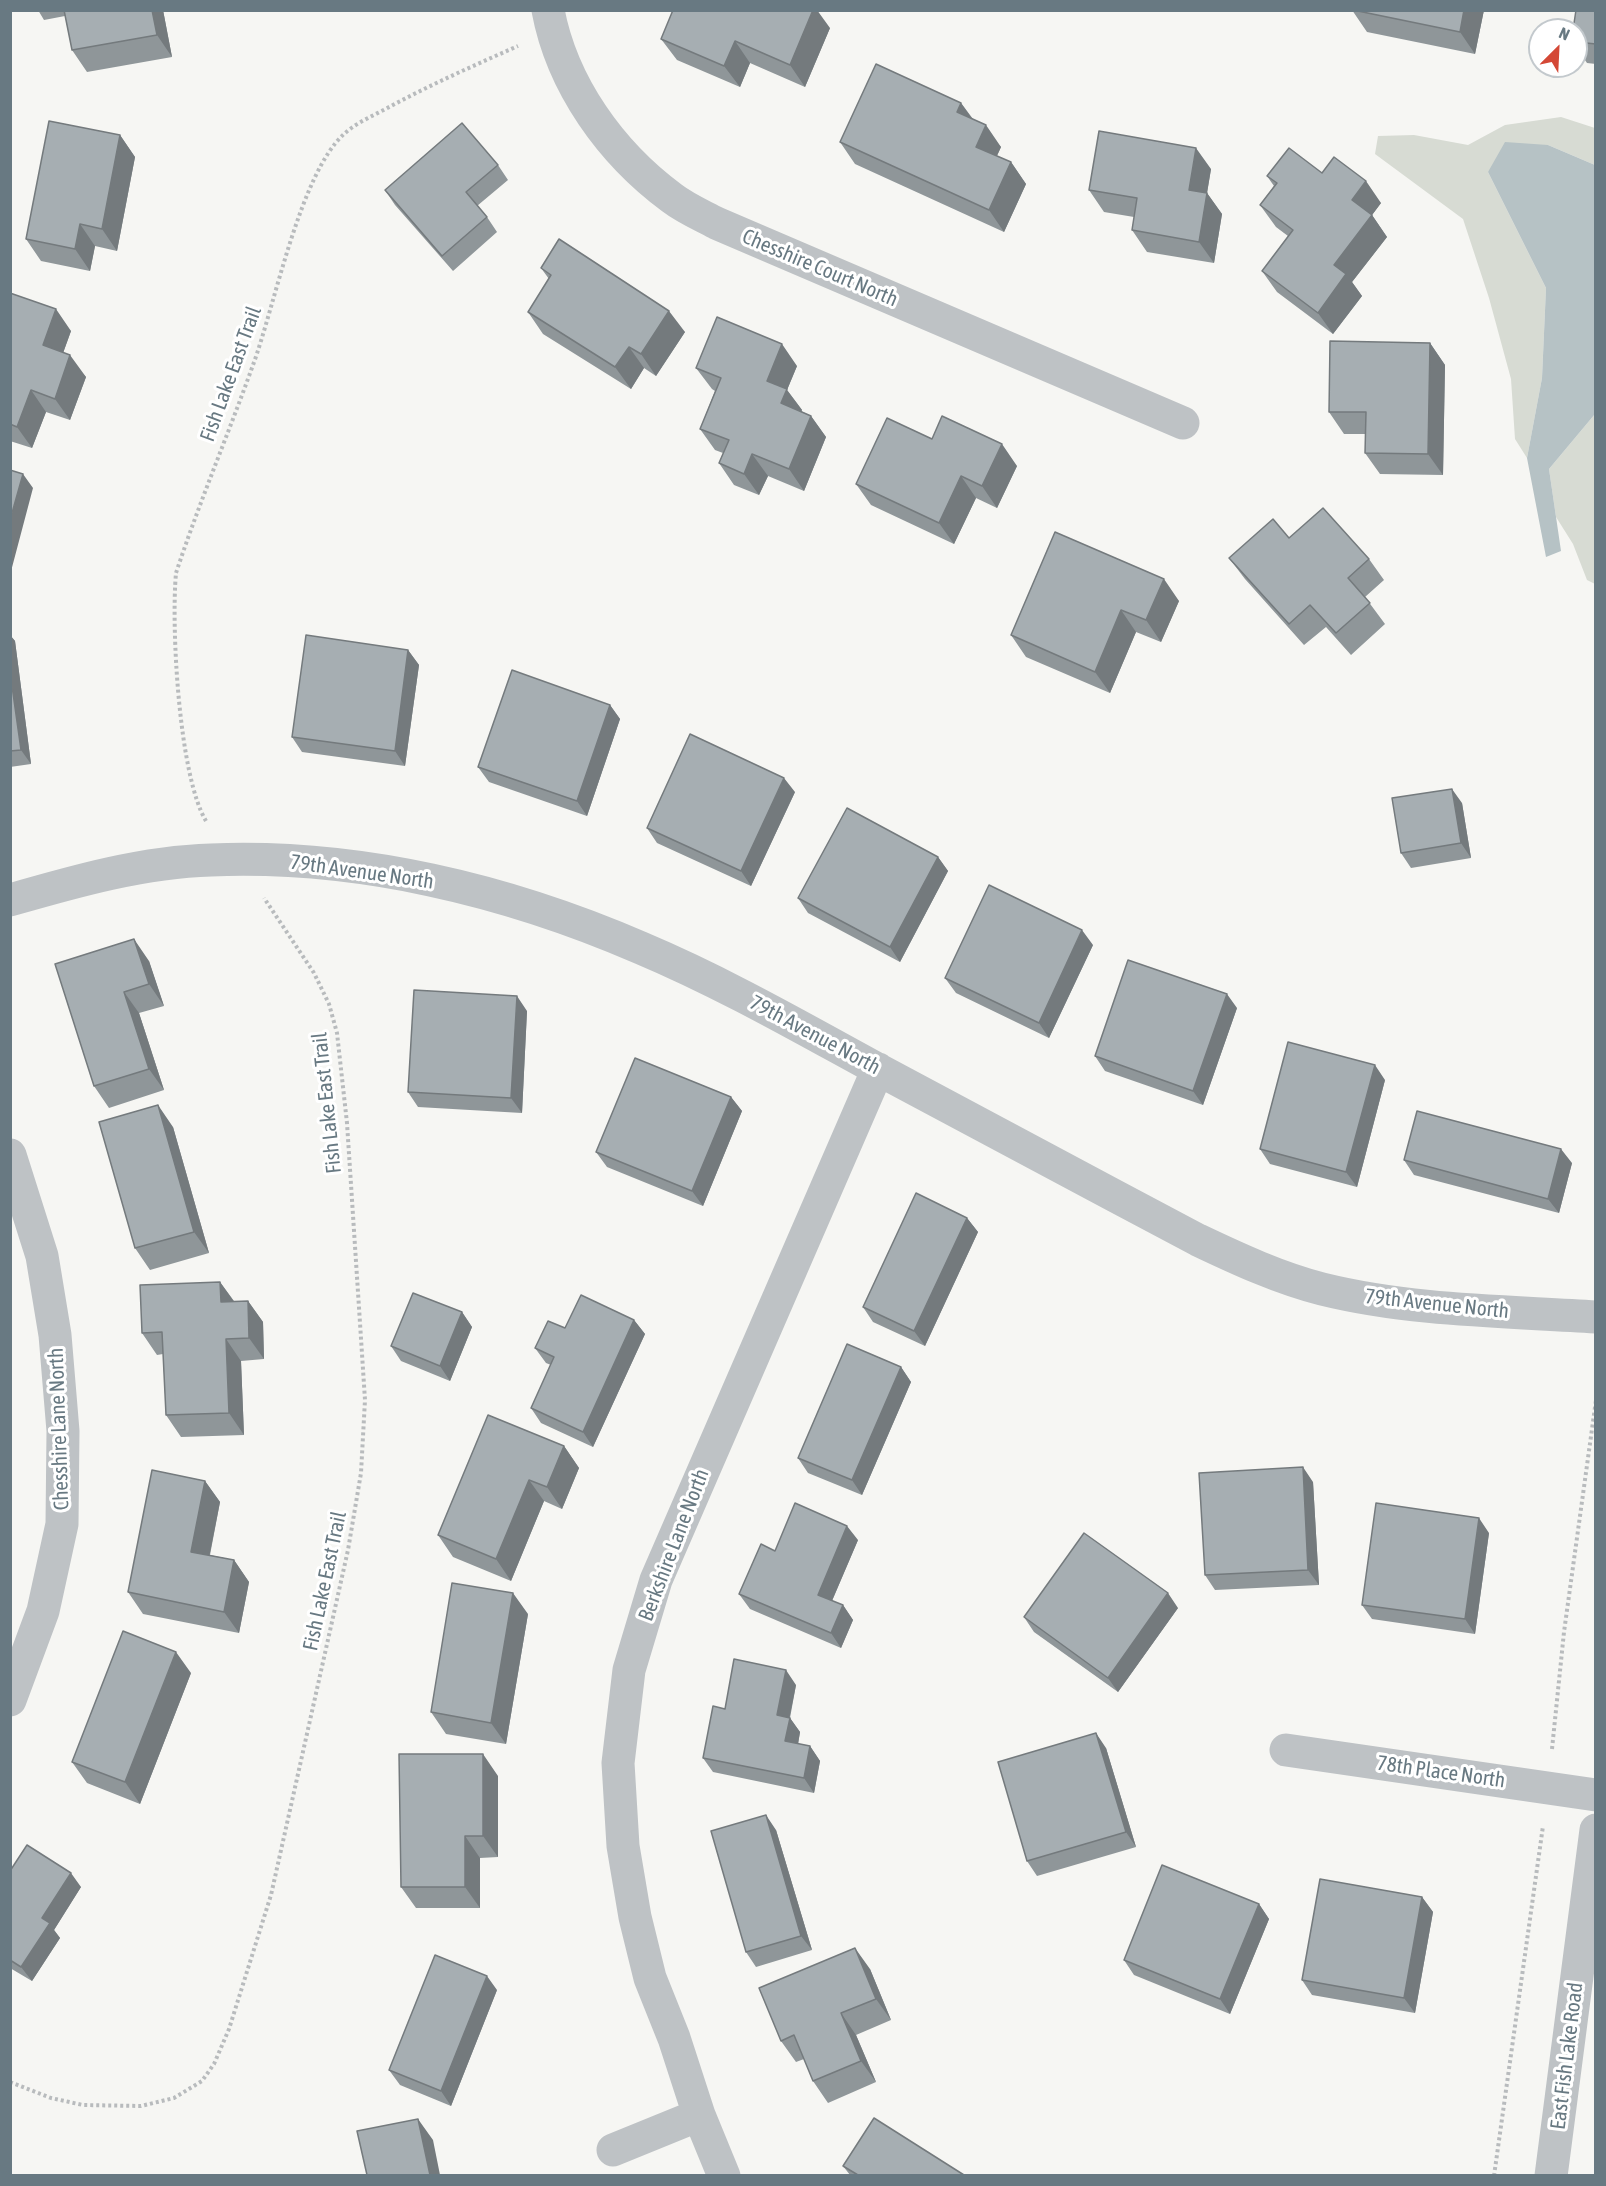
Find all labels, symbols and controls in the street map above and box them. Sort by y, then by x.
north arrow [1528,18,1588,78]
text: N [1557,23,1572,44]
street label: Chesshire Court North [738,224,902,312]
street label: Fish Lake East Trail [195,303,267,445]
street label: 79th Avenue North [289,849,435,895]
street label: 79th Avenue North [745,990,885,1080]
street label: Fish Lake East Trail [307,1031,347,1175]
street label: 79th Avenue North [1364,1284,1510,1324]
street label: Chesshire Lane North [44,1347,74,1511]
street label: Berkshire Lane North [633,1465,715,1625]
street label: Fish Lake East Trail [298,1509,352,1653]
street label: 78th Place North [1375,1751,1507,1793]
street label: East Fish Lake Road [1545,1981,1589,2131]

